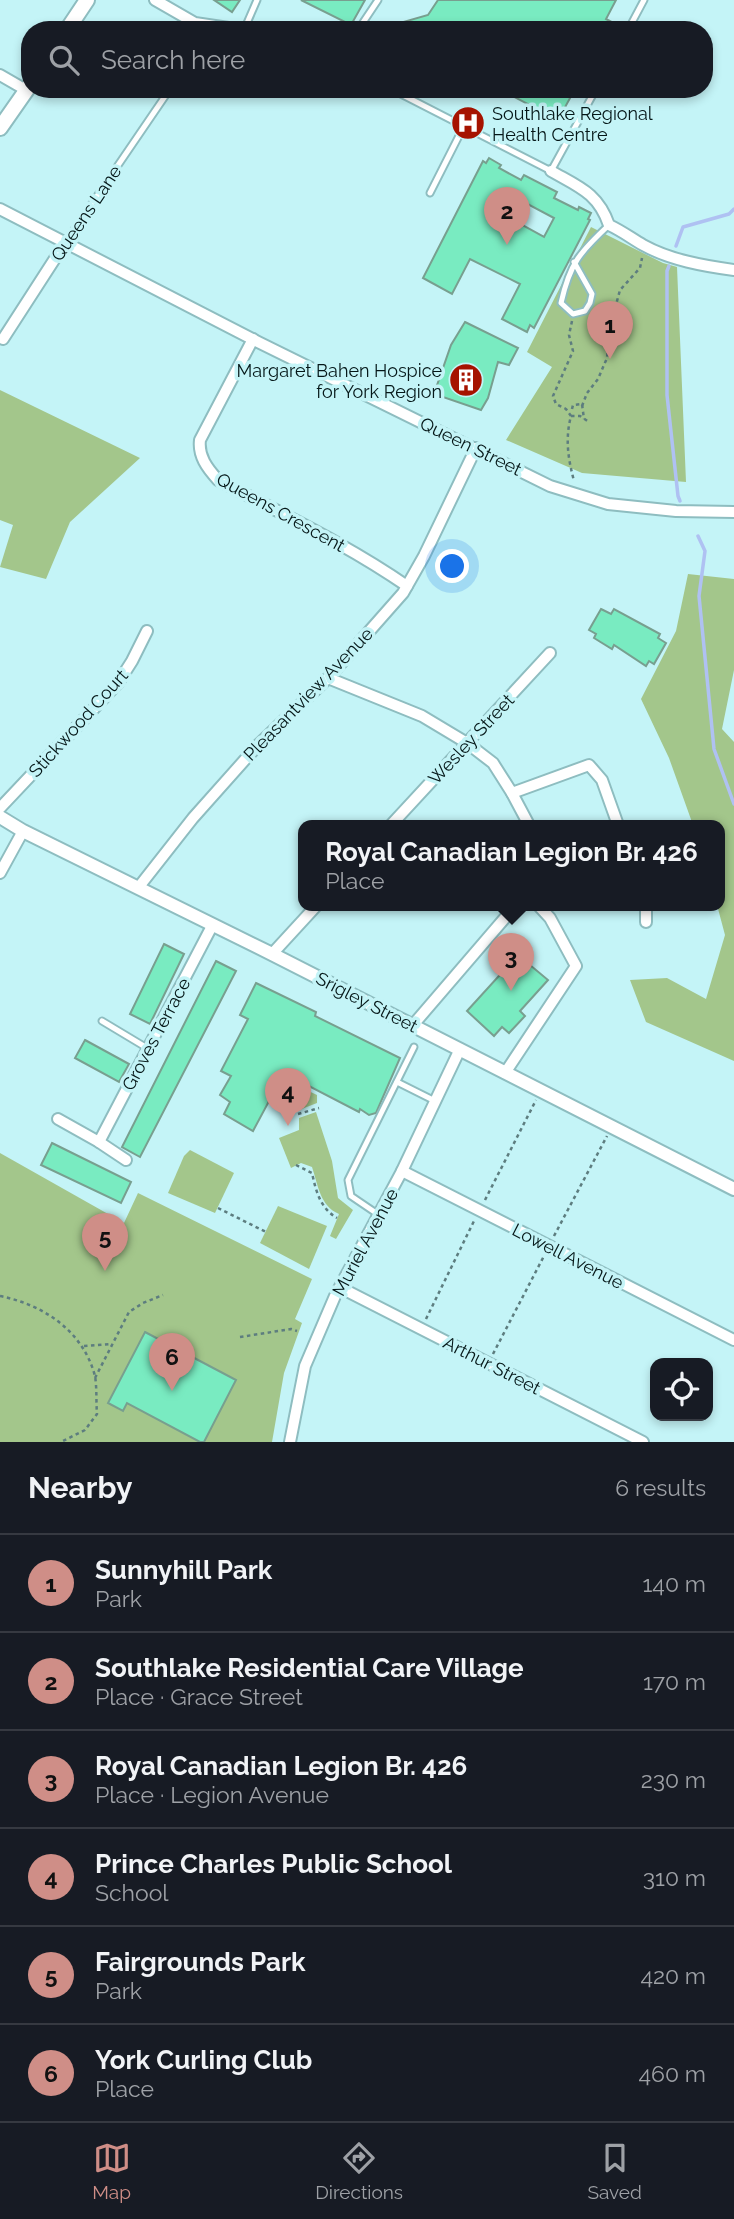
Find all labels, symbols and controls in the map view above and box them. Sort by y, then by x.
search box [21,21,713,98]
icon: search [45,41,83,79]
text: Search here [101,45,245,75]
place label: Southlake Regional Health Centre [492,103,653,145]
hospital icon: Southlake Regional Health Centre [449,104,487,142]
street label: Queens Lane [46,161,126,265]
pin: 2 [484,187,530,245]
pin: 1 [587,301,633,359]
place label: Margaret Bahen Hospice for York Region [236,360,442,402]
building icon: Margaret Bahen Hospice for York Region [447,361,485,399]
street label: Queen Street [417,412,525,480]
street label: Queens Crescent [213,468,349,556]
your location [435,549,469,583]
street label: Pleasantview Avenue [239,623,377,765]
street label: Stickwood Court [24,665,132,781]
street label: Wesley Street [424,689,518,789]
popup [298,820,725,911]
text: Royal Canadian Legion Br. 426 [325,837,698,867]
text: Place [325,867,384,894]
pin: 3 [488,933,534,991]
street label: Srigley Street [313,967,421,1037]
street label: Groves Terrace [118,974,195,1094]
pin: 4 [265,1068,311,1126]
street label: Muriel Avenue [328,1184,402,1299]
pin: 5 [82,1213,128,1271]
street label: Lowell Avenue [509,1219,627,1293]
street label: Arthur Street [440,1332,544,1398]
pin: 6 [149,1333,195,1391]
map controls [650,1358,713,1421]
button: locate [650,1358,713,1421]
text: Nearby [28,1470,132,1505]
text: 6 results [615,1474,706,1501]
text: Sunnyhill Park [95,1555,272,1585]
text: 1 [45,1570,57,1597]
text: 140 m [643,1570,706,1597]
text: Park [95,1585,142,1612]
text: Southlake Residential Care Village [95,1653,524,1683]
text: 2 [45,1668,57,1695]
text: 170 m [643,1668,706,1695]
text: Place · Grace Street [95,1683,303,1710]
text: Royal Canadian Legion Br. 426 [95,1751,467,1781]
text: 3 [45,1766,57,1793]
text: 230 m [641,1766,706,1793]
text: Place · Legion Avenue [95,1781,329,1808]
text: Prince Charles Public School [95,1849,452,1879]
text: 4 [44,1864,58,1891]
text: 310 m [643,1864,706,1891]
text: School [95,1879,169,1906]
text: Fairgrounds Park [95,1947,306,1977]
text: 5 [45,1962,57,1989]
text: 420 m [640,1962,706,1989]
text: Park [95,1977,142,2004]
text: York Curling Club [95,2045,312,2075]
text: 6 [44,2060,58,2087]
text: 460 m [638,2060,706,2087]
text: Place [95,2075,154,2102]
tab: Map [92,2139,131,2203]
tab: Directions [315,2139,403,2203]
tab: Saved [587,2139,642,2203]

